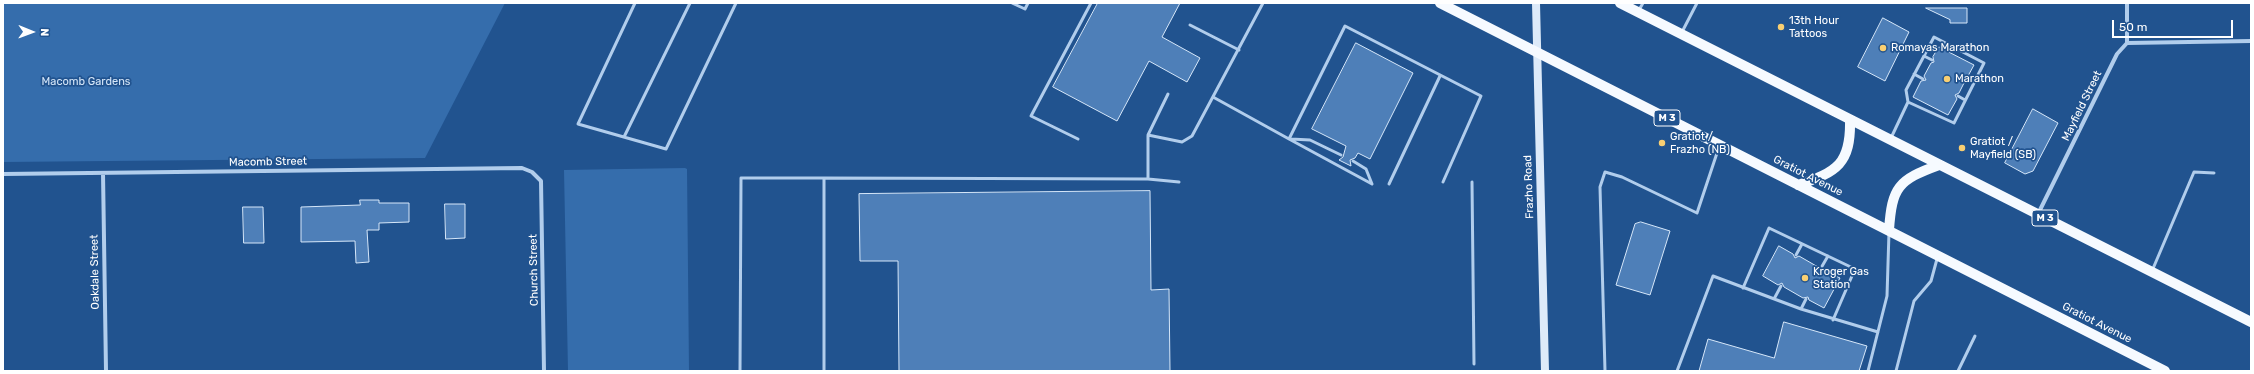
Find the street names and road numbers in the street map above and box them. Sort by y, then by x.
street label: Mayfield Street [2059,69,2105,143]
road number: M 3 [1654,110,1680,126]
street label: Gratiot Avenue [1771,153,1845,199]
street label: Macomb Street [229,155,307,169]
street label: Frazho Road [1521,155,1537,219]
road number: M 3 [2032,210,2058,226]
street label: Oakdale Street [88,234,102,310]
street label: Church Street [527,234,541,306]
street label: Gratiot Avenue [2060,300,2134,346]

